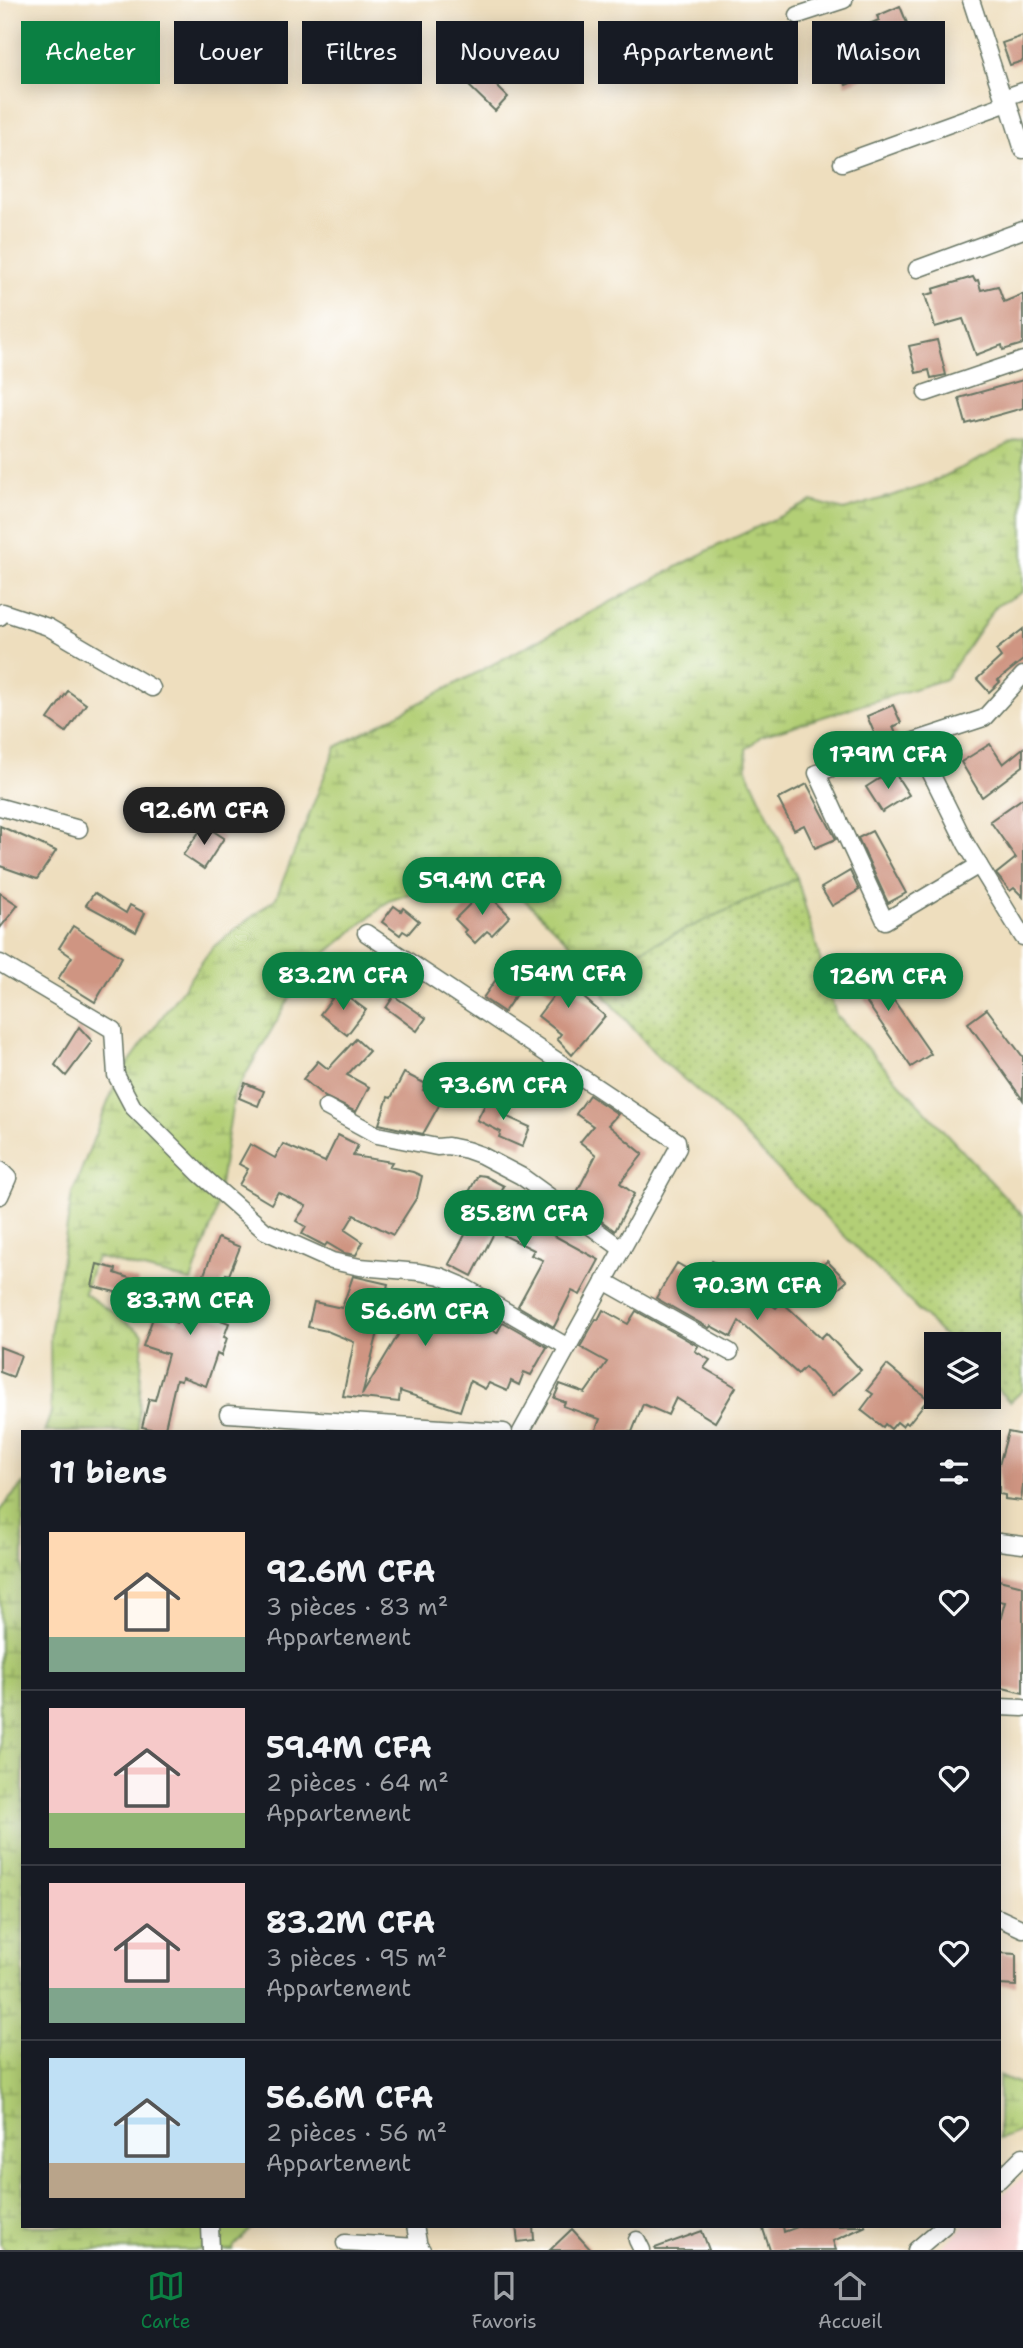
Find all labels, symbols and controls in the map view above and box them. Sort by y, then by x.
chip: Acheter [21,21,160,84]
chip: Louer [174,21,288,84]
chip: Filtres [302,21,422,84]
chip: Nouveau [436,21,584,84]
chip: Appartement [598,21,798,84]
chip: Maison [812,21,945,84]
pin: 179M CFA [816,732,960,791]
text: 179M CFA [829,739,947,769]
pin: 92.6M CFA [124,788,284,847]
text: 92.6M CFA [139,795,269,825]
pin: 59.4M CFA [402,858,562,917]
text: 59.4M CFA [418,865,546,895]
pin: 154M CFA [496,950,640,1010]
pin: 83.2M CFA [263,953,423,1012]
pin: 126M CFA [816,954,960,1013]
text: 154M CFA [510,958,626,988]
text: 83.2M CFA [278,960,408,990]
text: 126M CFA [829,961,947,991]
pin: 73.6M CFA [423,1062,583,1122]
text: 73.6M CFA [439,1070,568,1100]
pin: 85.8M CFA [444,1190,604,1250]
text: 85.8M CFA [460,1198,588,1228]
pin: 70.3M CFA [677,1262,837,1322]
text: 70.3M CFA [692,1270,822,1300]
pin: 83.7M CFA [110,1278,270,1337]
text: 83.7M CFA [126,1285,254,1315]
pin: 56.6M CFA [345,1288,505,1348]
text: 56.6M CFA [361,1296,489,1326]
map controls [924,1332,1001,1409]
button: layers [924,1332,1001,1409]
text: 11 biens [49,1452,167,1493]
icon: filters [935,1453,973,1491]
text: 92.6M CFA [266,1551,436,1592]
icon: home [105,1560,189,1644]
icon: heart [935,1583,973,1621]
text: 3 pièces · 83 m² [266,1592,448,1622]
text: Appartement [266,1622,411,1652]
text: 59.4M CFA [266,1727,432,1768]
icon: home [105,1736,189,1820]
icon: heart [935,1759,973,1797]
text: 2 pièces · 64 m² [266,1768,449,1798]
text: Appartement [266,1798,411,1828]
text: 83.2M CFA [266,1902,435,1943]
icon: home [105,1911,189,1995]
icon: heart [935,1934,973,1972]
text: 3 pièces · 95 m² [266,1943,447,1973]
text: Appartement [266,1973,411,2003]
text: 56.6M CFA [266,2077,433,2118]
icon: home [105,2086,189,2170]
icon: heart [935,2109,973,2147]
text: 2 pièces · 56 m² [266,2118,447,2148]
text: Appartement [266,2148,411,2178]
tab: Carte [141,2267,191,2334]
tab: Favoris [472,2267,537,2334]
tab: Accueil [818,2267,882,2334]

